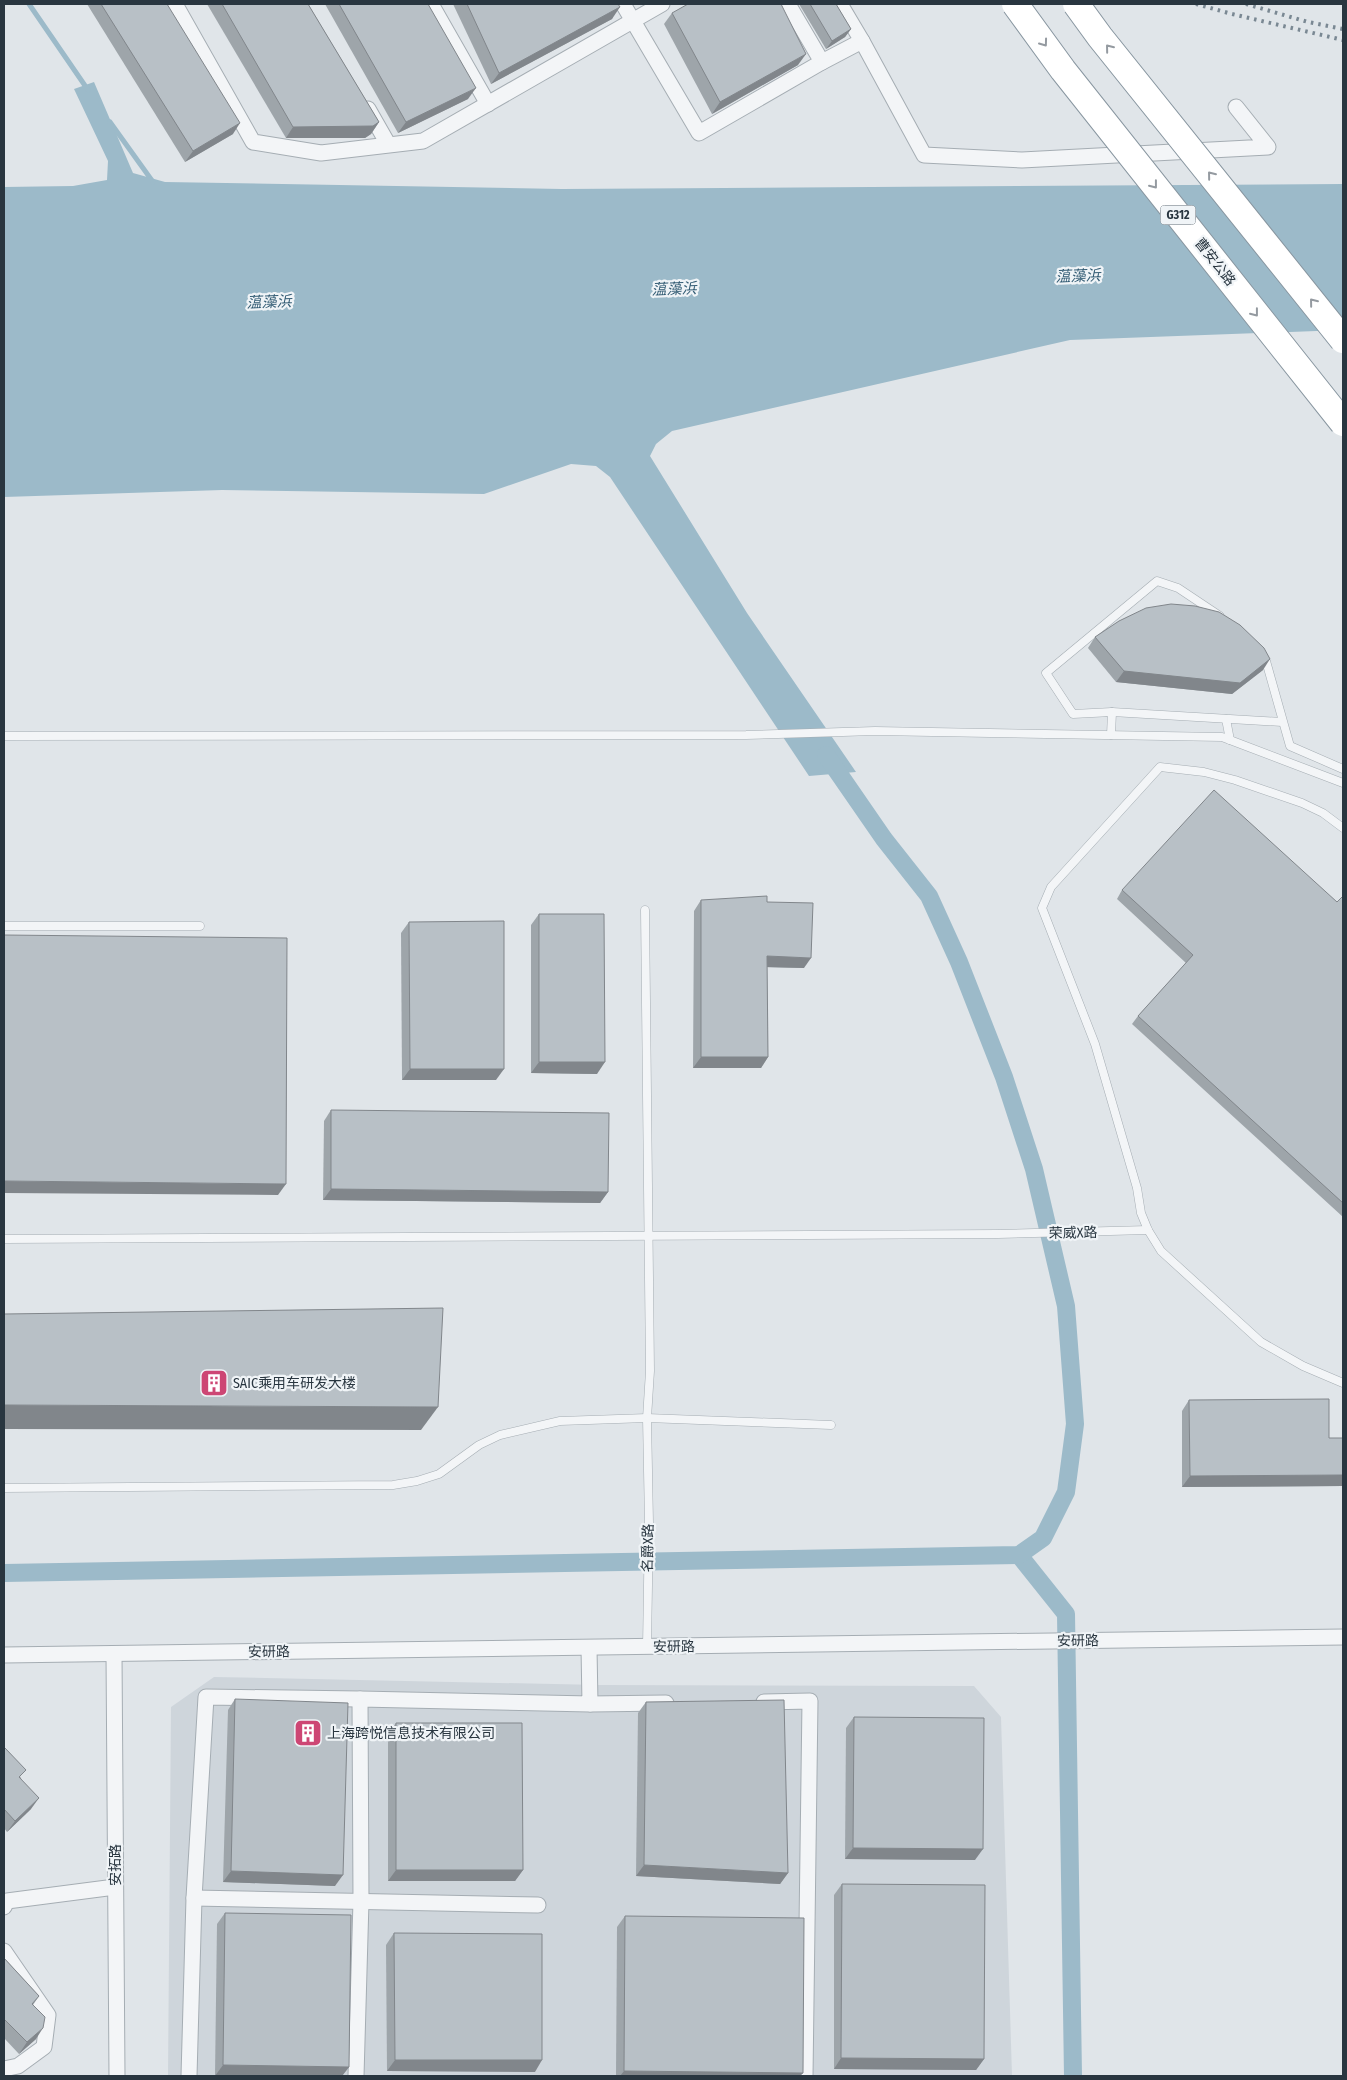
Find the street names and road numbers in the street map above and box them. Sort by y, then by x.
road number: G312 [1160,206,1196,224]
street label: 曹安公路 [1191,235,1239,289]
street label: 荣威X路 [1048,1224,1098,1242]
street label: 名爵X路 [639,1523,657,1573]
street label: 安研路 [1057,1632,1099,1650]
street label: 安研路 [653,1638,695,1656]
street label: 安研路 [248,1643,290,1661]
street label: 安拓路 [107,1844,124,1886]

